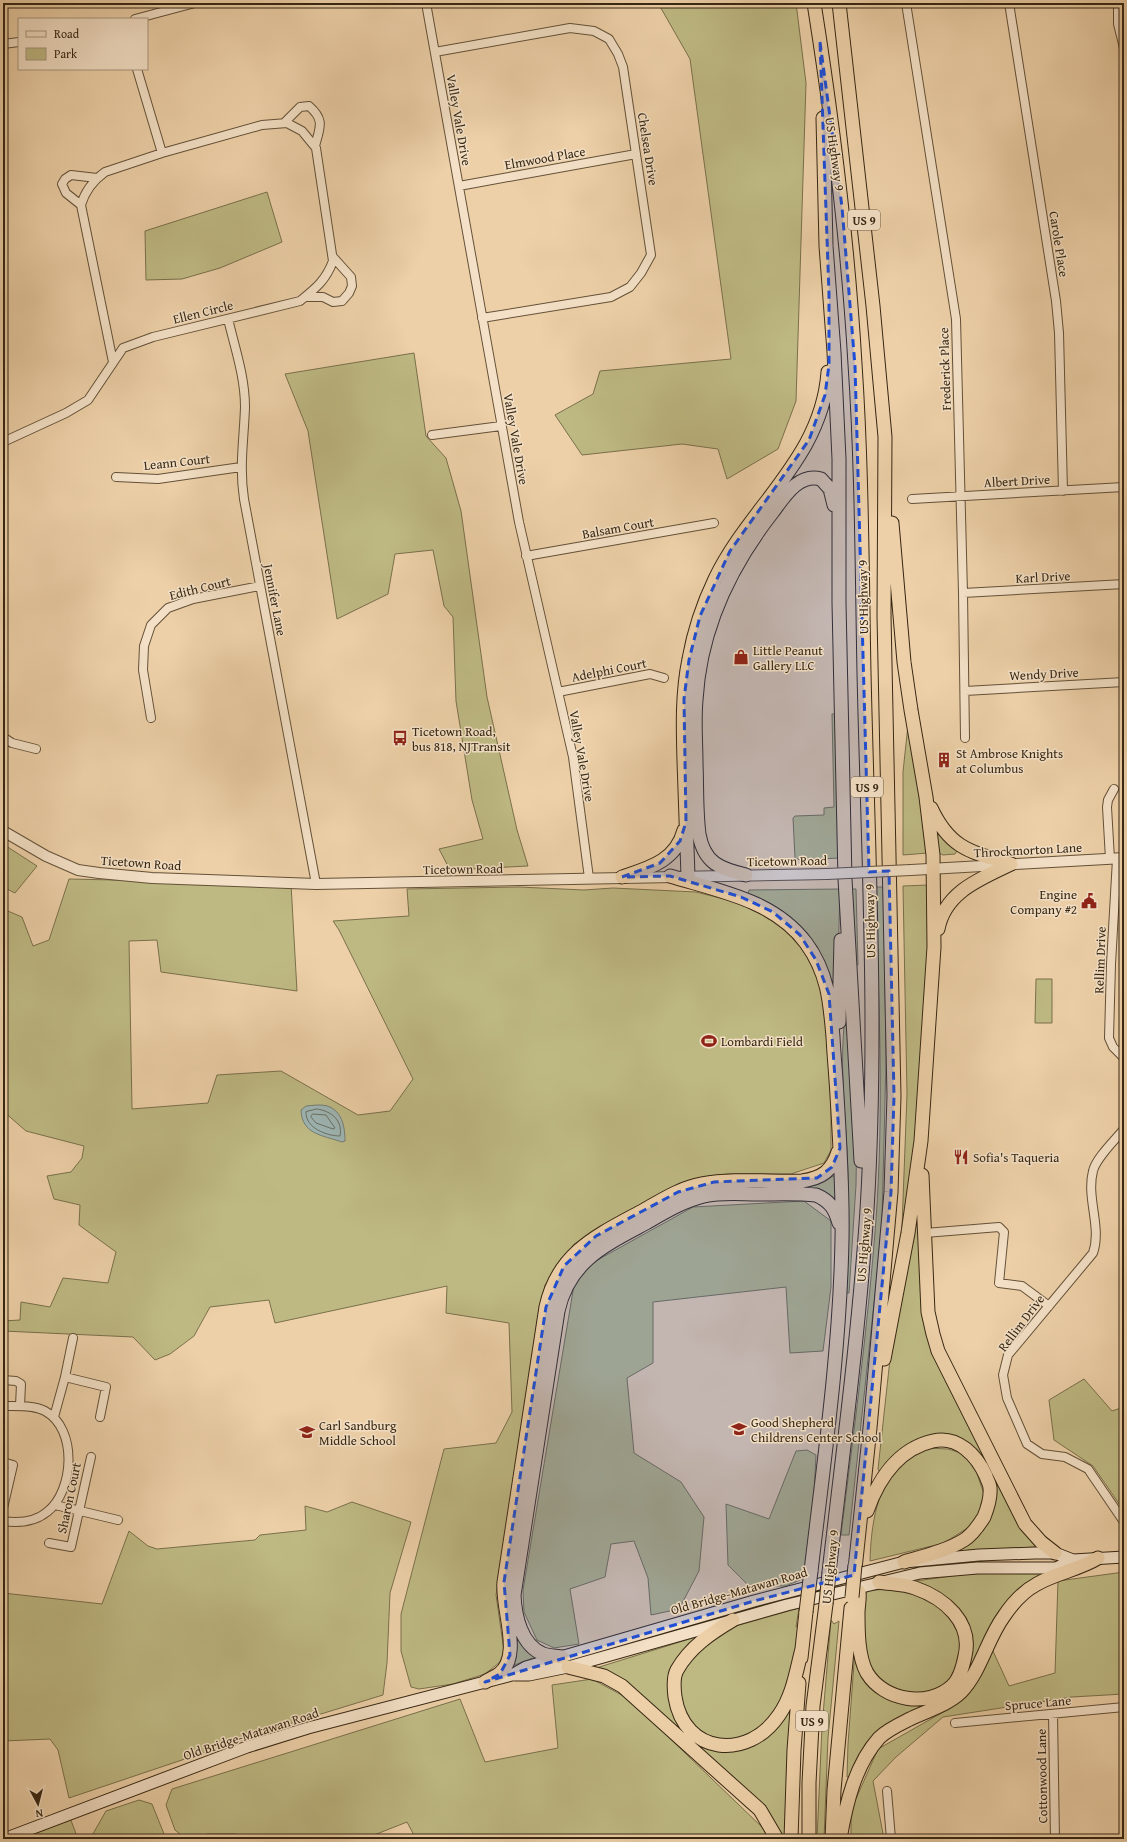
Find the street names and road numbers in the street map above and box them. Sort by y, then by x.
street label: Valley Vale Drive [442,73,476,167]
street label: Chelsea Drive [633,111,663,187]
street label: US Highway 9 [820,116,850,192]
street label: Elmwood Place [503,142,587,174]
road number: US 9 [848,210,880,230]
street label: Carole Place [1044,210,1074,278]
street label: Ellen Circle [171,295,235,329]
street label: Frederick Place [934,327,956,411]
street label: Valley Vale Drive [499,392,533,486]
street label: Leann Court [143,449,212,475]
street label: Albert Drive [983,470,1051,492]
street label: Balsam Court [581,512,656,544]
street label: Jennifer Lane [258,560,291,638]
street label: US Highway 9 [853,560,873,634]
street label: Karl Drive [1015,566,1071,588]
street label: Edith Court [167,571,233,605]
street label: Adelphi Court [570,653,649,687]
street label: Wendy Drive [1009,663,1079,685]
street label: Valley Vale Drive [565,709,599,803]
road number: US 9 [851,777,883,797]
street label: Throckmorton Lane [973,838,1083,862]
street label: Ticetown Road [100,851,182,875]
street label: Ticetown Road [747,851,827,871]
street label: Ticetown Road [423,859,503,879]
street label: US Highway 9 [860,884,880,958]
street label: Rellim Drive [1089,926,1111,994]
street label: US Highway 9 [851,1207,877,1283]
street label: Rellim Drive [993,1290,1049,1356]
street label: Sharon Court [52,1460,86,1535]
street label: US Highway 9 [817,1529,843,1605]
street label: Old Bridge-Matawan Road [668,1562,810,1620]
street label: Spruce Lane [1004,1691,1072,1715]
street label: Old Bridge-Matawan Road [181,1703,321,1765]
road number: US 9 [796,1711,828,1731]
street label: Cottonwood Lane [1032,1728,1052,1824]

